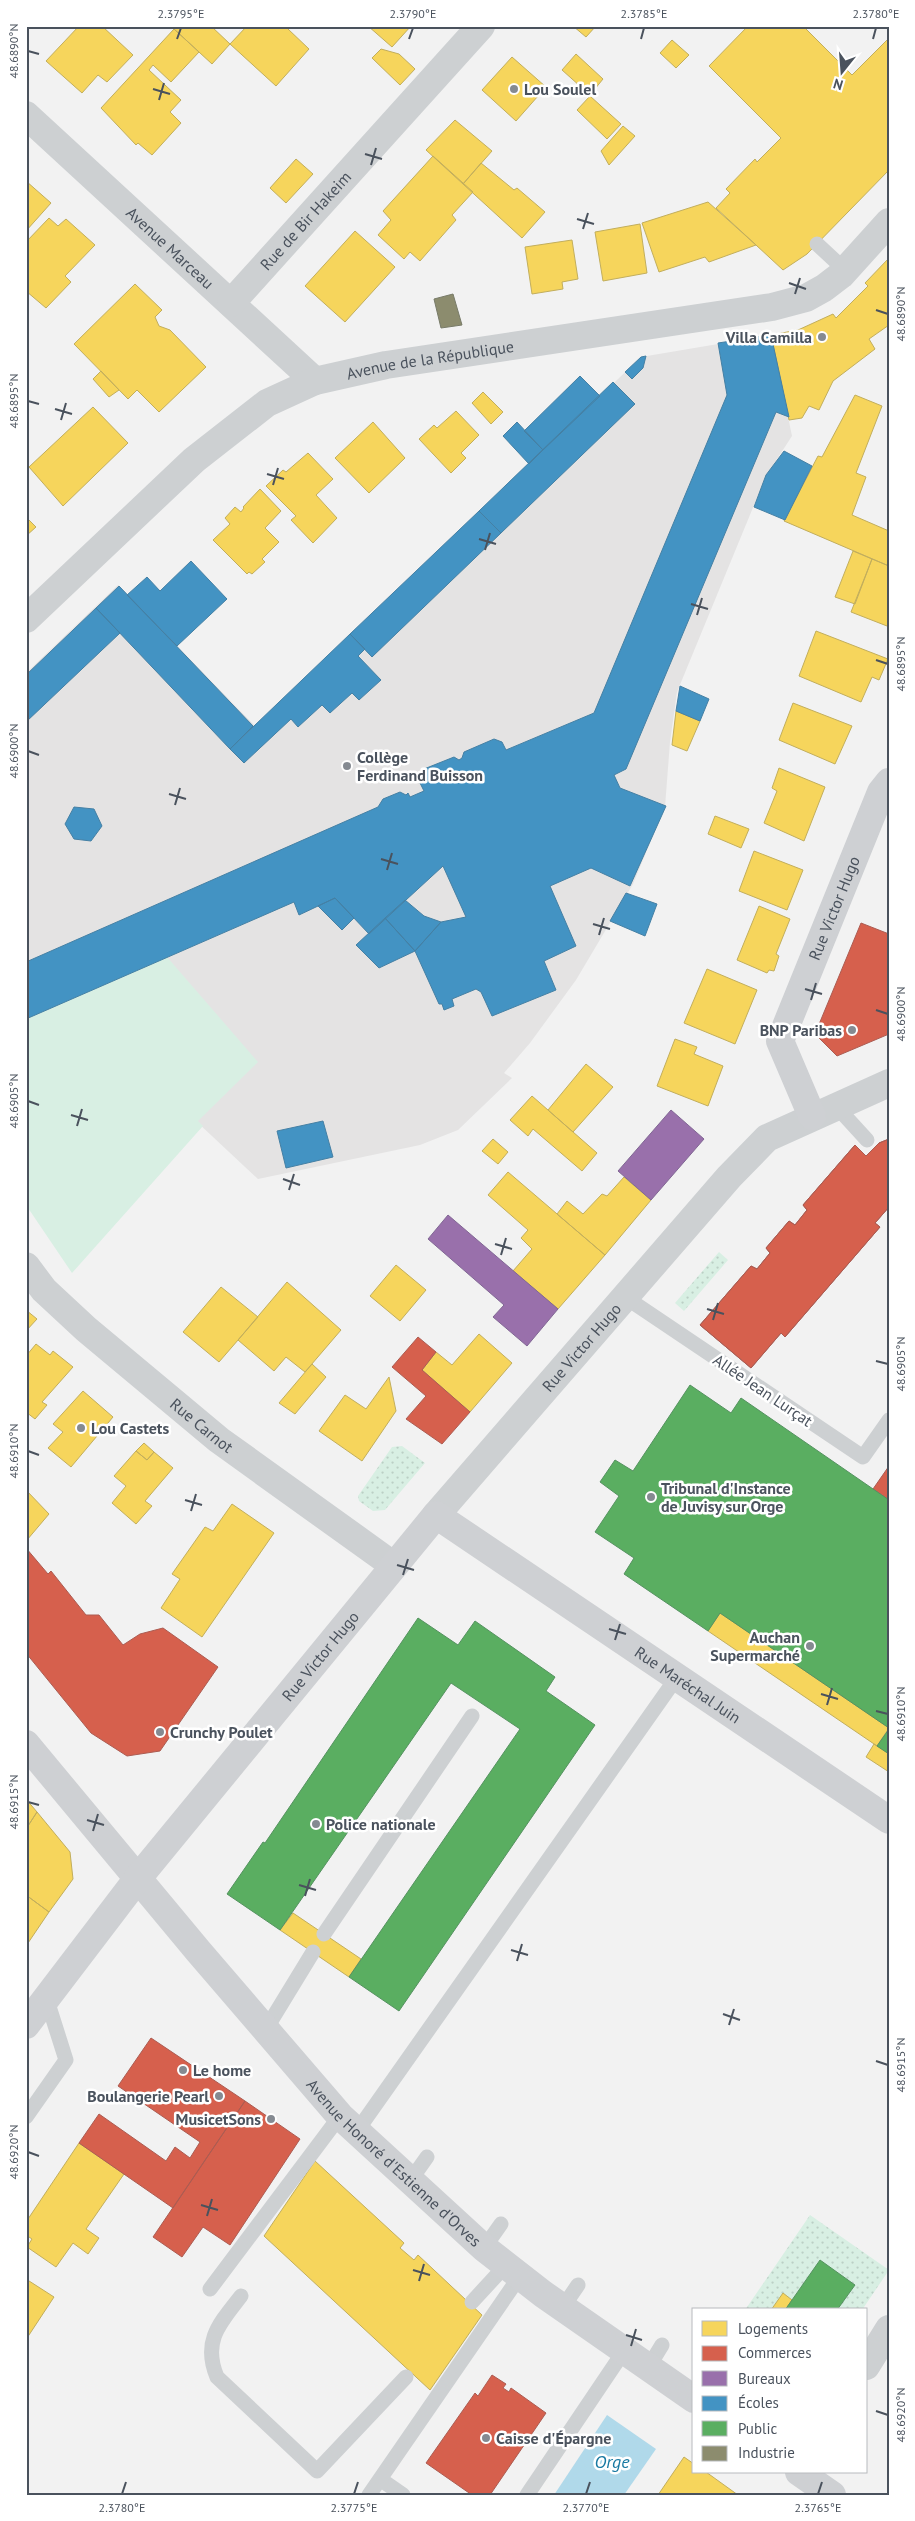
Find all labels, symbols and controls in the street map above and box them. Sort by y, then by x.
text: 2.3795°E [158,6,204,21]
text: 2.3790°E [390,6,436,21]
text: 2.3785°E [621,6,667,21]
text: 2.3780°E [853,6,899,21]
text: 48.6890°N [6,24,21,78]
north arrow [818,48,868,98]
text: N [831,74,845,94]
place label: Lou Soulel [524,79,596,99]
marker: Lou Soulel [508,83,520,95]
street label: Rue de Bir Hakeim [256,167,355,274]
street label: Avenue Marceau [122,202,218,293]
text: 48.6890°N [893,287,908,341]
place label: Villa Camilla [725,327,812,347]
marker: Villa Camilla [816,331,828,343]
street label: Avenue de la République [345,336,515,384]
text: 48.6895°N [6,374,21,428]
text: 48.6895°N [893,637,908,691]
text: 48.6900°N [6,724,21,778]
place label: Collège Ferdinand Buisson [357,747,483,785]
marker: Collège Ferdinand Buisson [341,760,353,772]
street label: Rue Victor Hugo [804,853,864,963]
text: 48.6900°N [893,987,908,1041]
place label: BNP Paribas [760,1020,842,1040]
marker: BNP Paribas [846,1024,858,1036]
text: 48.6905°N [6,1074,21,1128]
street label: Rue Victor Hugo [538,1299,625,1396]
text: 48.6905°N [893,1337,908,1391]
street label: Allée Jean Lurçat [710,1349,817,1431]
street label: Rue Carnot [166,1394,238,1457]
place label: Lou Castets [91,1418,169,1438]
marker: Lou Castets [75,1422,87,1434]
text: 48.6910°N [6,1424,21,1478]
place label: Tribunal d'Instance de Juvisy sur Orge [661,1478,791,1516]
marker: Tribunal d'Instance de Juvisy sur Orge [645,1491,657,1503]
street label: Rue Victor Hugo [277,1607,363,1705]
place label: Auchan Supermarché [710,1627,800,1665]
marker: Auchan Supermarché [804,1640,816,1652]
street label: Rue Maréchal Juin [631,1642,745,1727]
text: 48.6910°N [893,1687,908,1741]
place label: Crunchy Poulet [170,1722,273,1742]
marker: Crunchy Poulet [154,1726,166,1738]
text: 48.6915°N [6,1775,21,1829]
place label: Police nationale [326,1814,436,1834]
marker: Police nationale [310,1818,322,1830]
text: 48.6915°N [893,2038,908,2092]
place label: Le home [193,2060,251,2080]
marker: Le home [177,2064,189,2076]
street label: Avenue Honoré d'Estienne d'Orves [302,2075,486,2251]
place label: Boulangerie Pearl [87,2086,209,2106]
marker: Boulangerie Pearl [213,2090,225,2102]
place label: MusicetSons [176,2109,261,2129]
marker: MusicetSons [265,2113,277,2125]
text: 48.6920°N [6,2125,21,2179]
legend [692,2308,868,2474]
text: Logements [738,2319,808,2338]
text: Commerces [738,2343,812,2362]
text: Bureaux [738,2369,791,2388]
text: 48.6920°N [893,2388,908,2442]
text: Écoles [738,2393,779,2412]
text: Public [738,2419,777,2438]
place label: Caisse d'Épargne [496,2428,611,2448]
marker: Caisse d'Épargne [480,2432,492,2444]
text: Industrie [738,2443,795,2462]
water label: Orge [594,2450,630,2473]
text: 2.3780°E [99,2500,145,2515]
text: 2.3775°E [331,2500,377,2515]
text: 2.3770°E [563,2500,609,2515]
text: 2.3765°E [795,2500,841,2515]

